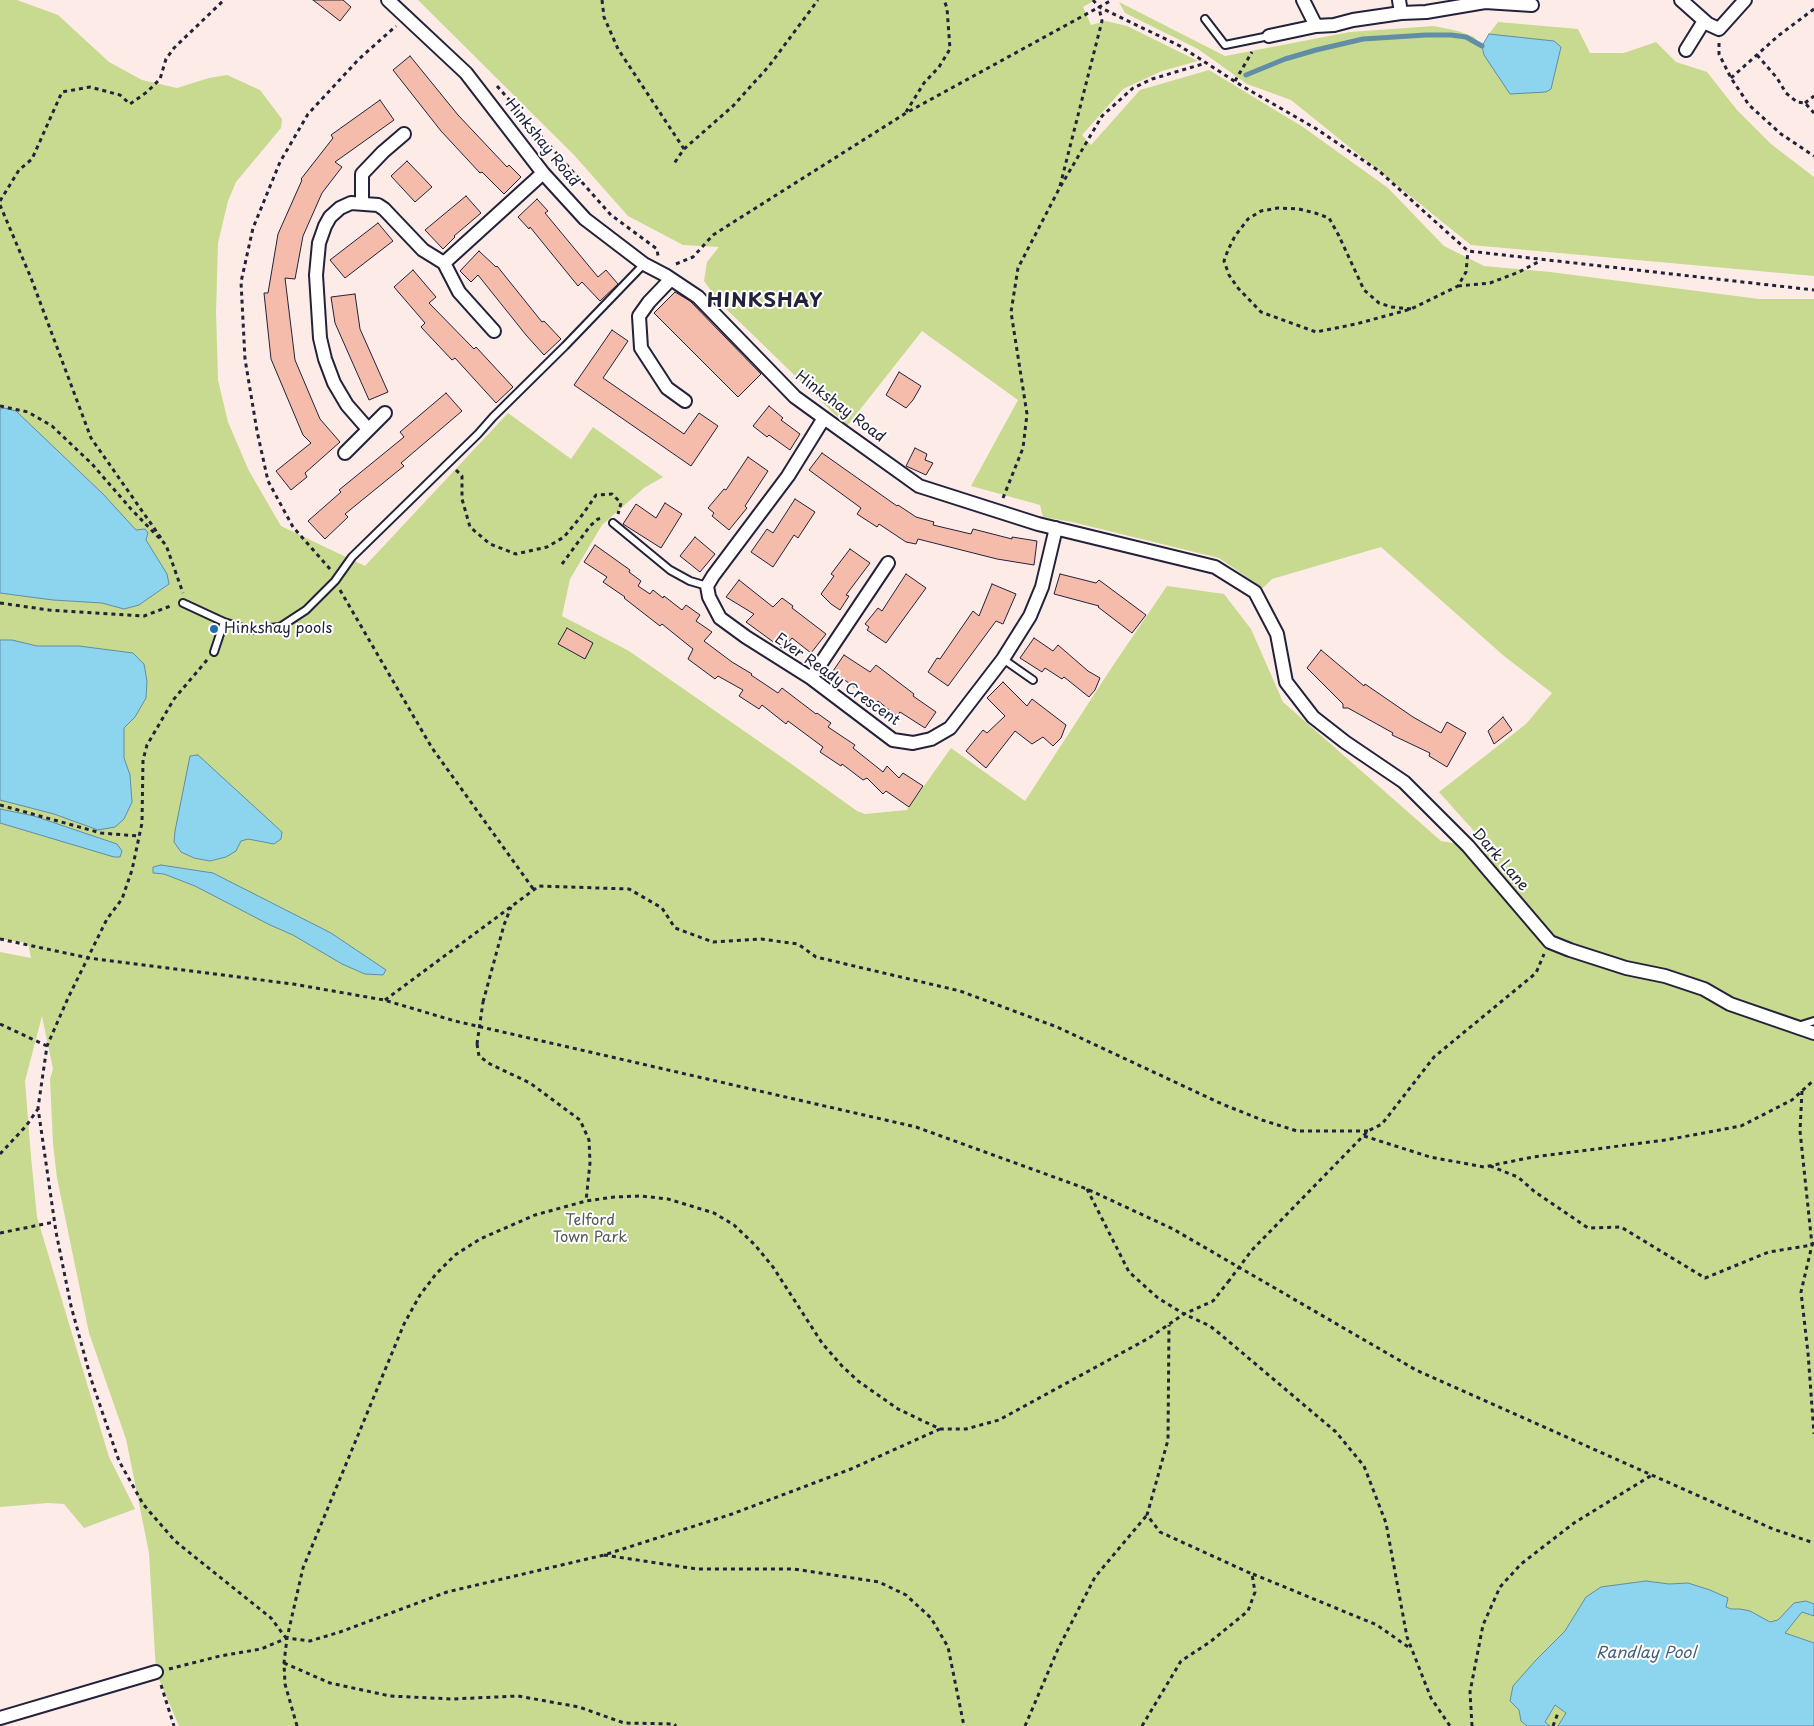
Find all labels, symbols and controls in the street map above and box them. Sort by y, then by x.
street label: Hinkshay Road [501,95,583,191]
district label: HINKSHAY [706,289,824,313]
street label: Hinkshay Road [792,367,888,447]
place label: Hinkshay pools [224,620,332,638]
marker: Hinkshay pools [208,623,220,635]
street label: Ever Ready Crescent [771,630,903,730]
street label: Dark Lane [1468,825,1532,895]
park label: Telford Town Park [553,1212,627,1247]
water label: Randlay Pool [1596,1644,1696,1664]

